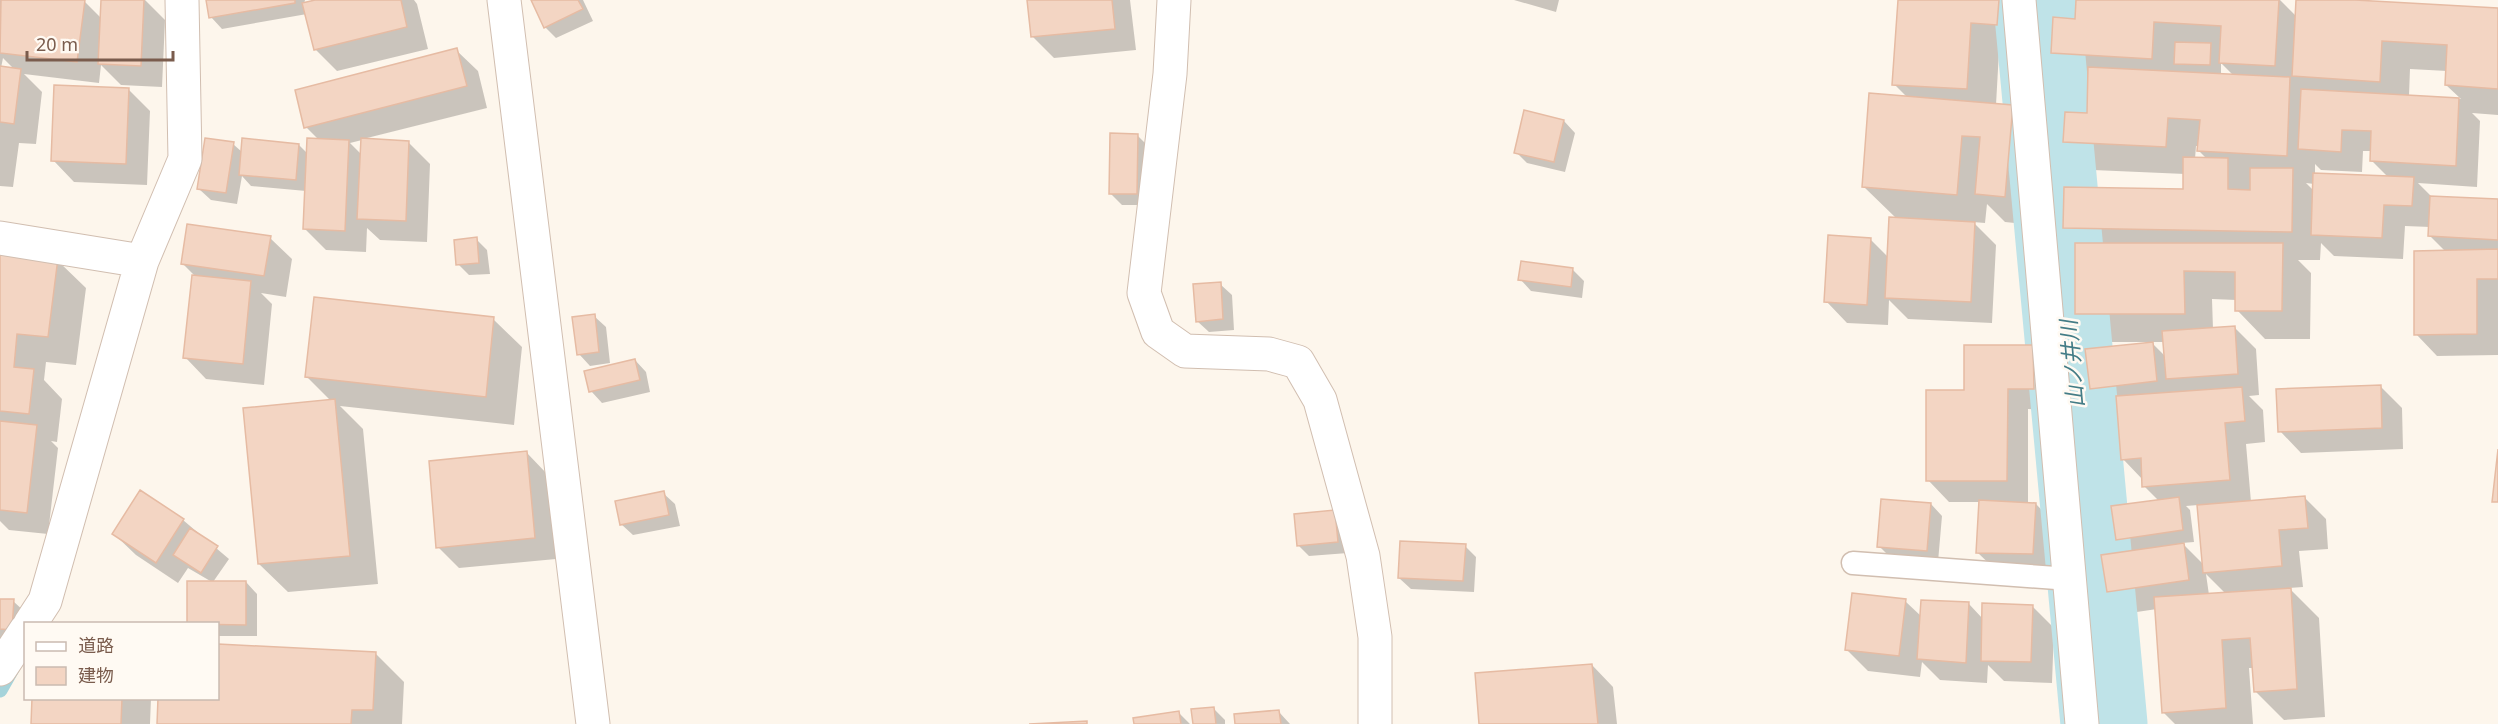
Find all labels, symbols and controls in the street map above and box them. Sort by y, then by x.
scale bar [27,24,172,62]
text: 20 m [36,32,78,56]
water label: 山ノ井川 [2052,317,2090,409]
legend [24,622,219,700]
text: 道路 [78,633,114,657]
text: 建物 [78,663,114,687]

